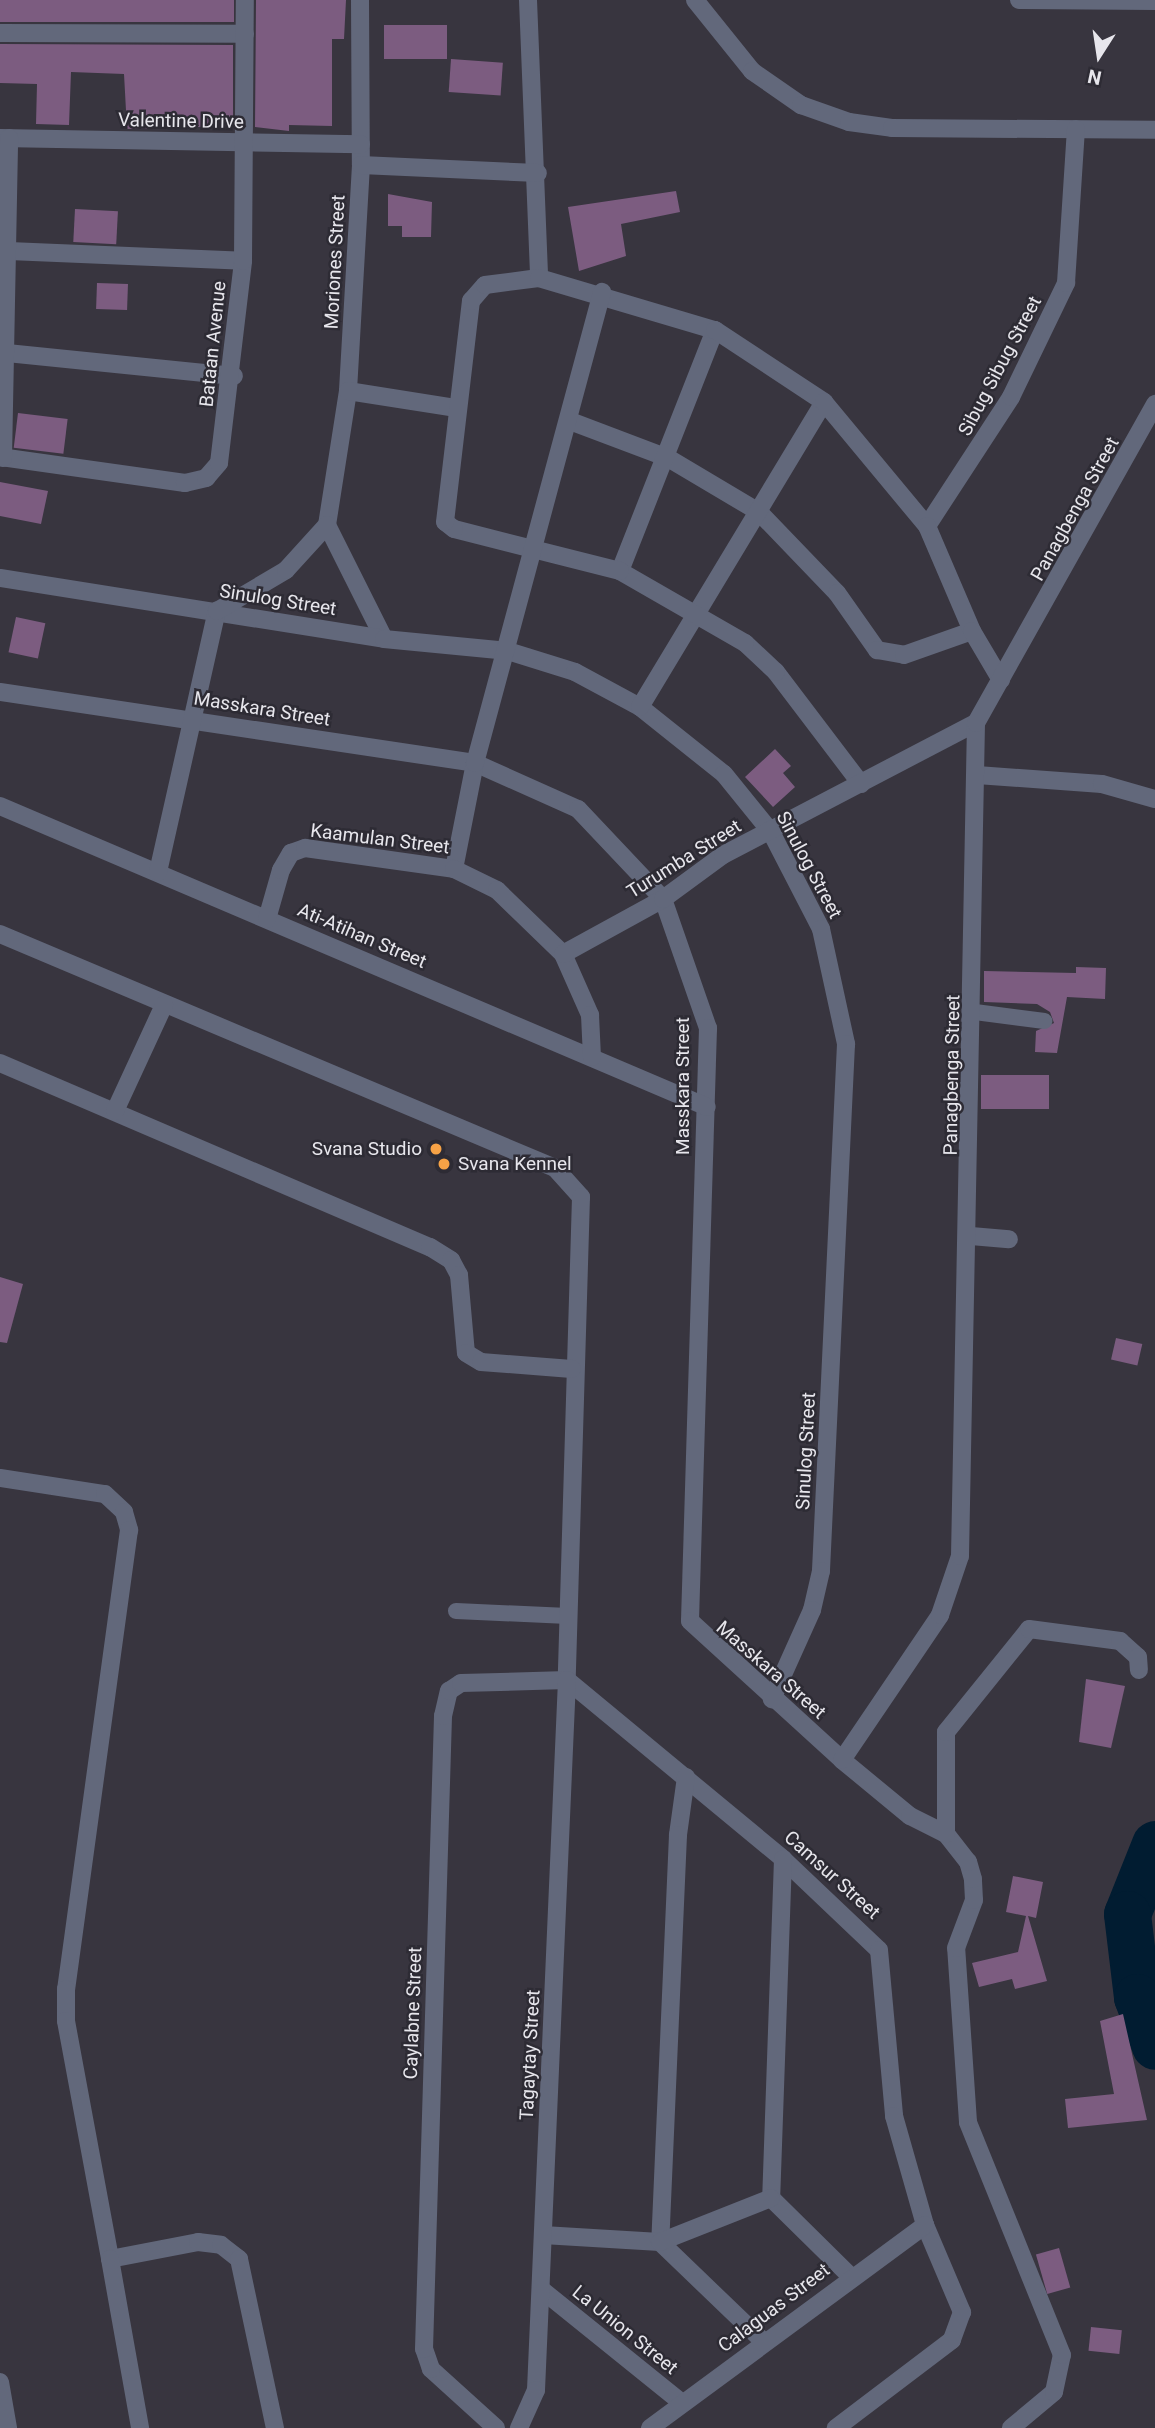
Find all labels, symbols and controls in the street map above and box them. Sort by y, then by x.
north arrow [1064,21,1134,91]
text: N [1086,64,1103,90]
street label: Valentine Drive [118,109,244,133]
street label: Moriones Street [320,194,350,330]
street label: Bataan Avenue [195,280,231,408]
street label: Sibug Sibug Street [954,292,1046,440]
street label: Panagbenga Street [1026,433,1124,585]
street label: Sinulog Street [218,580,338,620]
street label: Masskara Street [192,687,332,731]
street label: Sinulog Street [771,808,847,922]
street label: Turumba Street [623,815,745,903]
street label: Kaamulan Street [309,819,451,859]
street label: Ati-Atihan Street [294,899,430,973]
street label: Panagbenga Street [939,994,965,1156]
street label: Masskara Street [672,1017,694,1155]
place label: Svana Studio [312,1138,422,1160]
marker: Svana Studio [428,1141,444,1157]
place label: Svana Kennel [458,1153,572,1175]
marker: Svana Kennel [436,1156,452,1172]
street label: Sinulog Street [792,1392,820,1510]
street label: Masskara Street [712,1616,830,1724]
street label: Camsur Street [779,1826,885,1924]
street label: Caylabne Street [399,1946,427,2080]
street label: Tagaytay Street [515,1989,545,2121]
street label: Calaguas Street [714,2259,834,2357]
street label: La Union Street [568,2281,682,2379]

